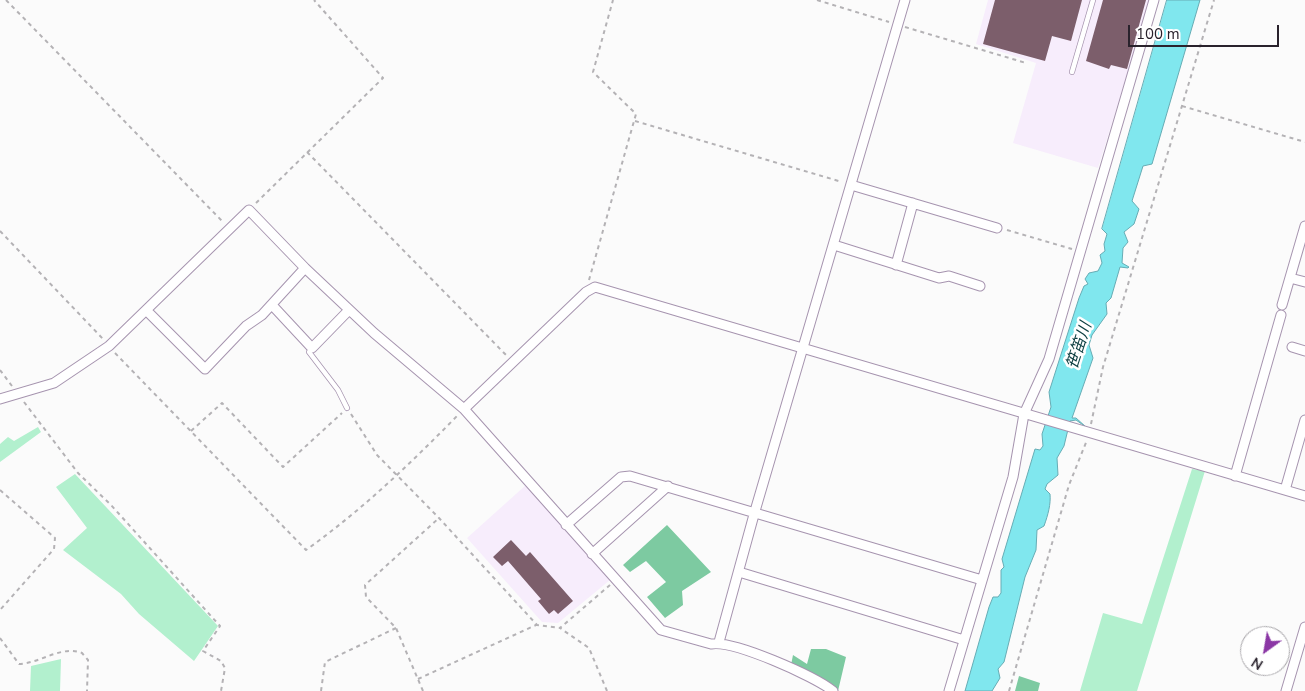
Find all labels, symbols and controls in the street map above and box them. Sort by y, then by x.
scale bar [1130,15,1281,47]
text: 100 m [1136,24,1180,44]
water label: 笹笛川 [1063,320,1097,372]
north arrow [1240,626,1290,676]
text: N [1248,652,1267,674]

